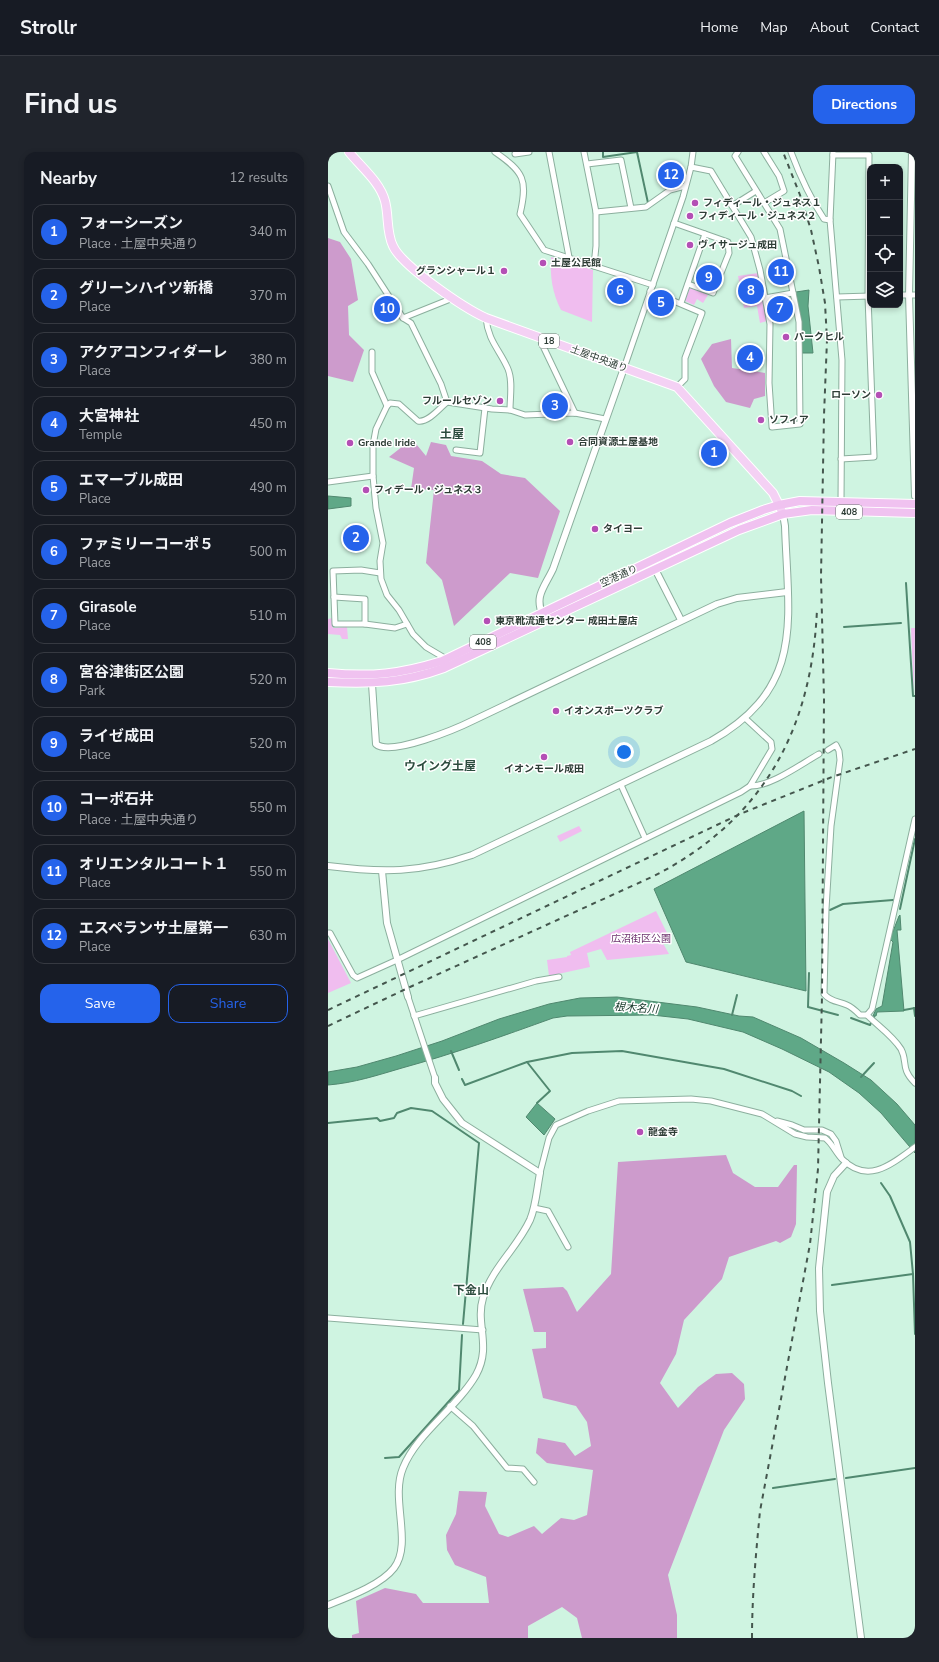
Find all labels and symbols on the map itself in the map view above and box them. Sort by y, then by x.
pin: 12 [658,160,684,190]
place label: フィディール・ジュネス１ [703,196,821,210]
marker: フィディール・ジュネス１ [690,198,700,208]
place label: フィディール・ジュネス２ [698,209,816,223]
marker: フィディール・ジュネス２ [685,211,695,221]
place label: ヴィサージュ成田 [698,238,777,252]
marker: ヴィサージュ成田 [685,240,695,250]
place label: 土屋公民館 [551,256,601,270]
pin: 11 [768,257,794,287]
marker: 土屋公民館 [538,258,548,268]
pin: 9 [696,263,722,293]
place label: グランシャール１ [416,264,496,278]
marker: グランシャール１ [499,266,509,276]
pin: 6 [607,276,633,306]
pin: 8 [738,276,764,306]
pin: 5 [648,288,674,318]
pin: 10 [374,294,400,324]
pin: 7 [767,294,793,324]
place label: パークヒル [794,330,844,344]
marker: パークヒル [781,332,791,342]
road number: 18 [539,334,559,348]
street label: 土屋中央通り [568,342,630,376]
pin: 4 [737,343,763,373]
place label: ローソン [831,388,871,402]
marker: ローソン [874,390,884,400]
pin: 3 [542,391,568,421]
place label: フルールセゾン [422,394,492,408]
marker: フルールセゾン [495,396,505,406]
place label: ソフィア [769,413,809,427]
marker: ソフィア [756,415,766,425]
district label: 土屋 [440,426,464,442]
place label: 合同資源土屋基地 [578,435,658,449]
place label: Grande Iride [358,436,416,450]
marker: 合同資源土屋基地 [565,437,575,447]
marker: Grande Iride [345,438,355,448]
pin: 1 [701,438,727,468]
place label: フィデール・ジュネス３ [374,483,483,497]
marker: フィデール・ジュネス３ [361,485,371,495]
road number: 408 [836,505,862,519]
place label: タイヨー [603,522,643,536]
pin: 2 [343,523,369,553]
marker: タイヨー [590,524,600,534]
street label: 空港通り [598,561,640,591]
place label: 東京靴流通センター 成田土屋店 [495,614,638,628]
marker: 東京靴流通センター 成田土屋店 [482,616,492,626]
road number: 408 [470,635,496,649]
place label: イオンスポーツクラブ [564,704,664,718]
marker: イオンスポーツクラブ [551,706,561,716]
your location [614,742,634,762]
marker: イオンモール成田 [539,752,549,762]
district label: ウイング土屋 [404,758,476,774]
place label: イオンモール成田 [504,762,584,776]
park label: 広沼街区公園 [611,932,671,946]
water label: 根木名川 [614,999,659,1017]
place label: 龍金寺 [648,1125,678,1139]
marker: 龍金寺 [635,1127,645,1137]
district label: 下金山 [453,1282,489,1298]

